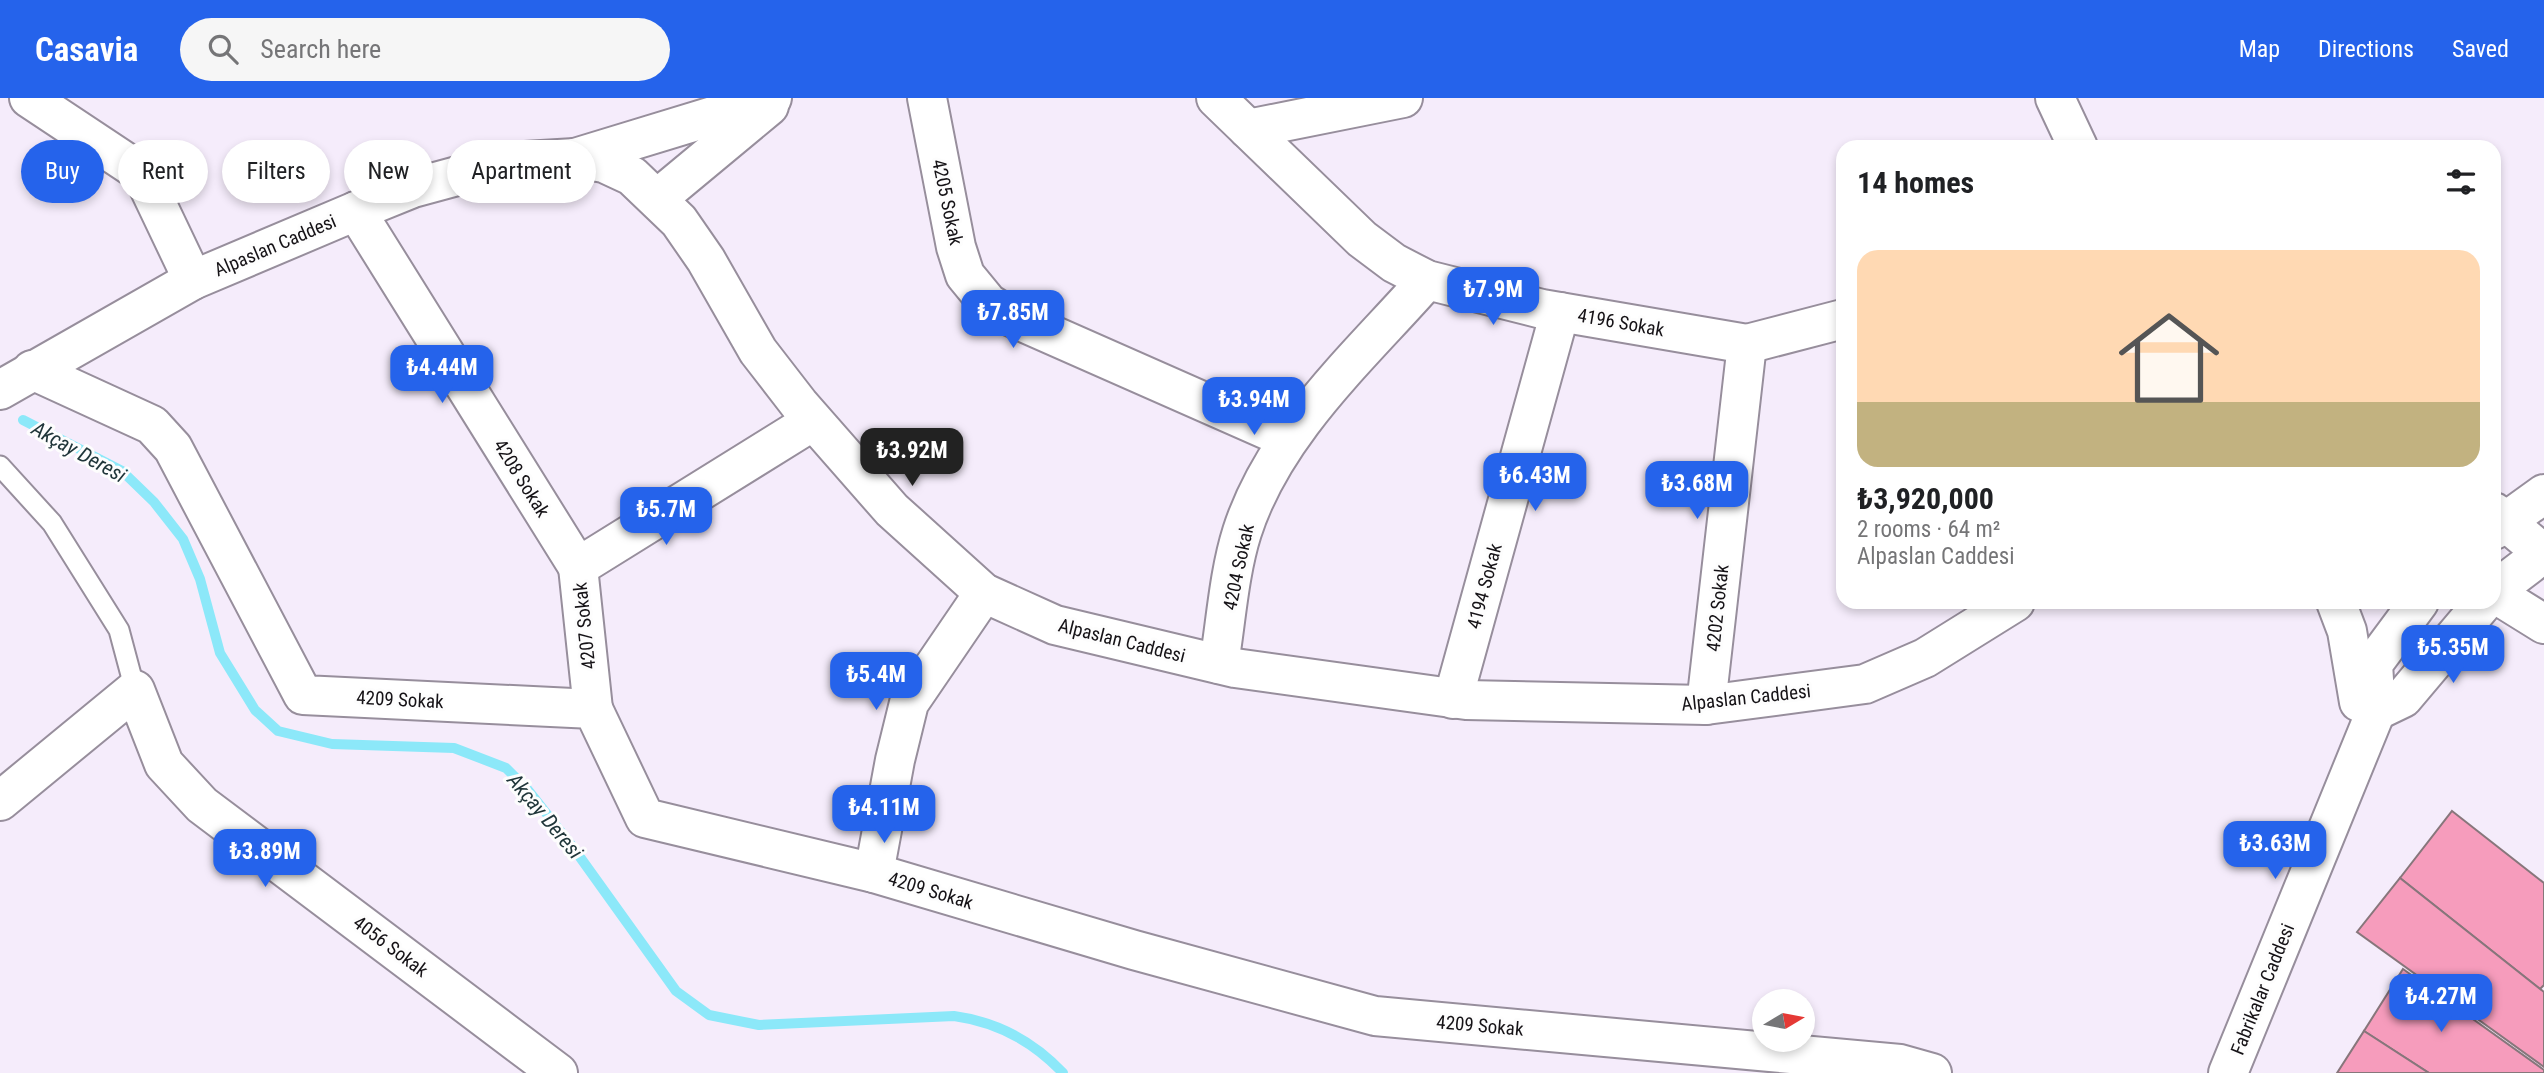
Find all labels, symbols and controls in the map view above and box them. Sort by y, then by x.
search box [180,18,670,81]
text: Casavia [35,30,138,69]
icon: search [204,30,242,68]
text: Search here [260,34,381,64]
text: Map [2239,35,2280,63]
text: Directions [2318,35,2414,63]
text: Saved [2452,35,2509,63]
chip: Buy [21,140,104,203]
chip: Rent [118,140,208,203]
chip: Filters [222,140,330,203]
chip: New [344,140,433,203]
chip: Apartment [447,140,596,203]
street label: 4205 Sokak [927,157,968,248]
icon: filters [2442,163,2480,201]
text: 14 homes [1857,165,1974,200]
street label: Alpaslan Caddesi [211,209,340,281]
pin: ₺7.9M [1444,268,1542,327]
text: ₺7.9M [1463,276,1523,303]
pin: ₺7.85M [956,290,1070,350]
icon: home [2106,295,2232,421]
text: ₺7.85M [977,299,1049,326]
street label: 4196 Sokak [1576,304,1666,341]
pin: ₺4.44M [385,345,499,405]
text: ₺4.44M [406,354,478,381]
pin: ₺3.94M [1197,378,1311,437]
text: ₺3.94M [1218,386,1290,413]
water label: Akçay Deresi [27,416,130,488]
pin: ₺3.92M [855,428,969,488]
street label: 4208 Sokak [489,435,555,522]
text: ₺3.92M [876,437,948,464]
pin: ₺6.43M [1478,454,1592,513]
text: ₺6.43M [1499,462,1571,489]
pin: ₺3.68M [1640,462,1754,521]
text: ₺3.68M [1661,470,1733,497]
text: ₺3,920,000 [1857,481,1994,516]
pin: ₺5.7M [617,488,715,547]
text: ₺5.7M [636,496,696,523]
text: 2 rooms · 64 m² [1857,516,2000,543]
street label: 4204 Sokak [1218,521,1259,612]
street label: 4194 Sokak [1462,540,1507,631]
text: Alpaslan Caddesi [1857,543,2015,570]
street label: 4202 Sokak [1701,563,1734,653]
street label: 4207 Sokak [568,581,601,671]
street label: Alpaslan Caddesi [1056,614,1188,667]
pin: ₺5.35M [2396,626,2510,685]
text: ₺5.35M [2417,634,2489,661]
pin: ₺5.4M [827,652,925,712]
text: ₺5.4M [846,661,906,688]
street label: Alpaslan Caddesi [1680,679,1812,716]
street label: 4209 Sokak [356,686,445,713]
water label: Akçay Deresi [502,768,588,864]
pin: ₺4.11M [827,786,941,845]
text: ₺4.11M [848,794,920,821]
pin: ₺3.63M [2218,822,2332,881]
pin: ₺3.89M [208,830,322,889]
text: ₺3.63M [2239,830,2311,857]
text: ₺3.89M [229,838,301,865]
street label: 4209 Sokak [886,867,976,914]
street label: 4056 Sokak [349,911,433,982]
street label: Fabrikalar Caddesi [2226,920,2299,1058]
pin: ₺4.27M [2384,974,2498,1034]
text: ₺4.27M [2405,983,2477,1010]
north arrow [1752,989,1815,1052]
map controls [1752,989,1815,1052]
street label: 4209 Sokak [1435,1010,1525,1041]

